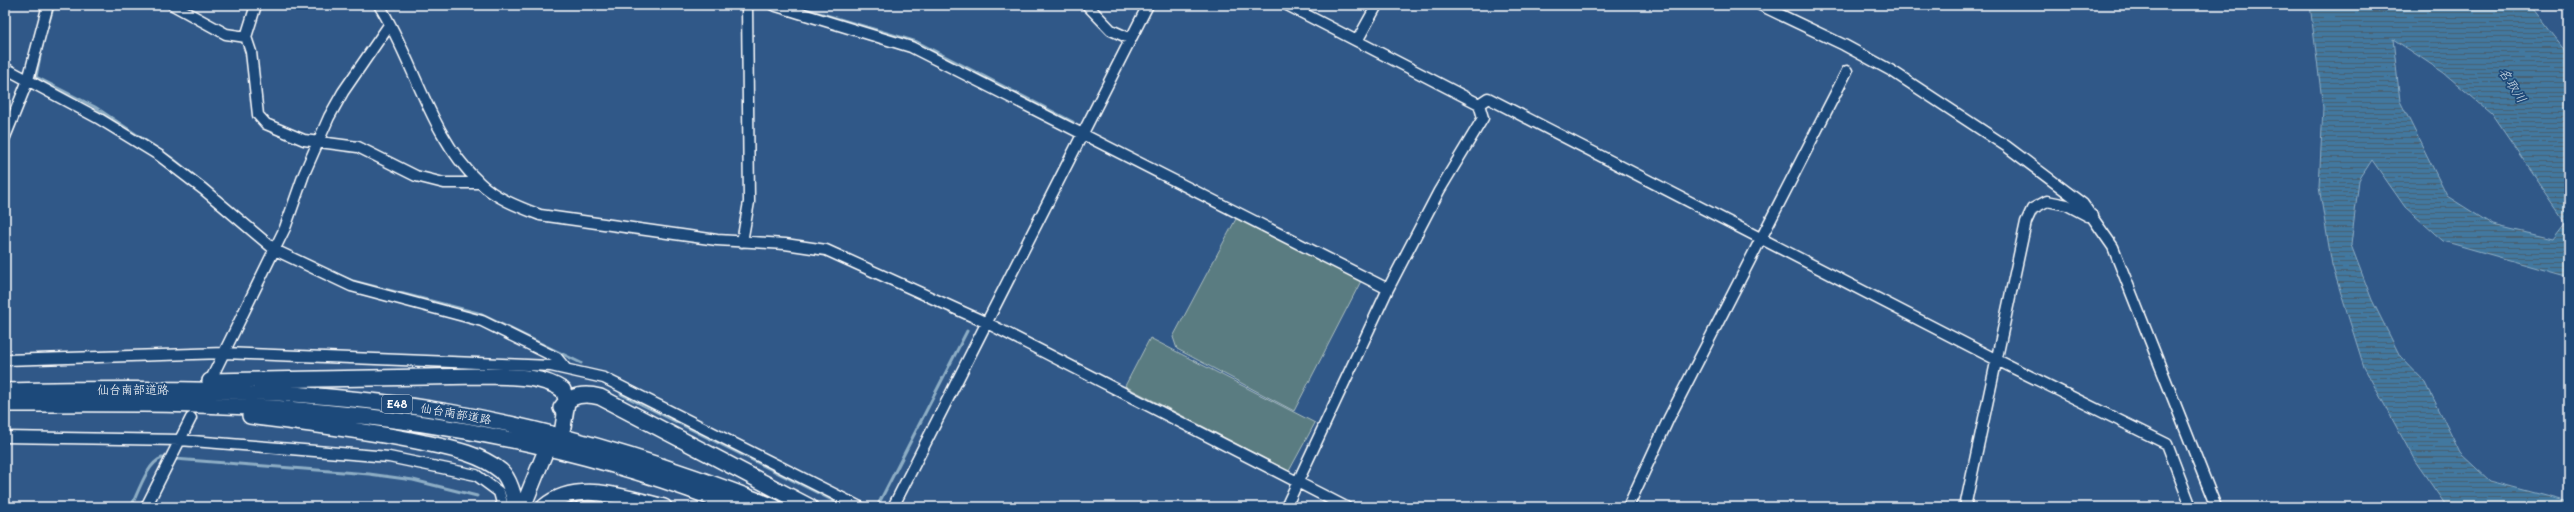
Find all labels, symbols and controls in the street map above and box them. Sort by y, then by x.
water label: 名取川 [2496,64,2531,106]
street label: 仙台南部道路 [97,381,169,397]
road number: E48 [382,395,412,413]
street label: 仙台南部道路 [419,399,493,427]

